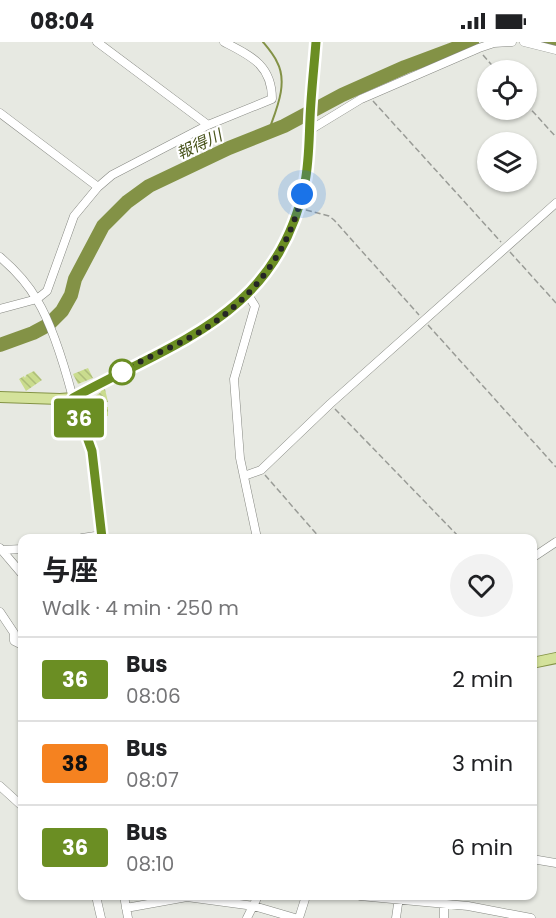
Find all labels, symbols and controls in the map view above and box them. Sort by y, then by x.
text: 08:04 [30,6,94,37]
map controls [477,60,537,192]
button: locate [477,60,537,120]
water label: 報得川 [173,123,228,165]
button: layers [477,132,537,192]
your location [287,179,317,209]
unlabelled marker [109,359,135,385]
line badge: 36 [52,398,106,437]
text: 36 [66,404,92,433]
text: 与座 [42,551,98,590]
button: heart [450,554,513,617]
text: Walk · 4 min · 250 m [42,594,239,622]
text: Bus [126,649,168,680]
text: 2 min [452,664,513,695]
text: 36 [62,665,88,694]
text: 08:06 [126,682,181,710]
text: Bus [126,733,168,764]
text: 3 min [452,748,513,779]
text: 38 [62,749,88,778]
text: 08:07 [126,766,179,794]
text: Bus [126,817,168,848]
text: 6 min [451,832,513,863]
text: 36 [62,833,88,862]
text: 08:10 [126,850,174,878]

